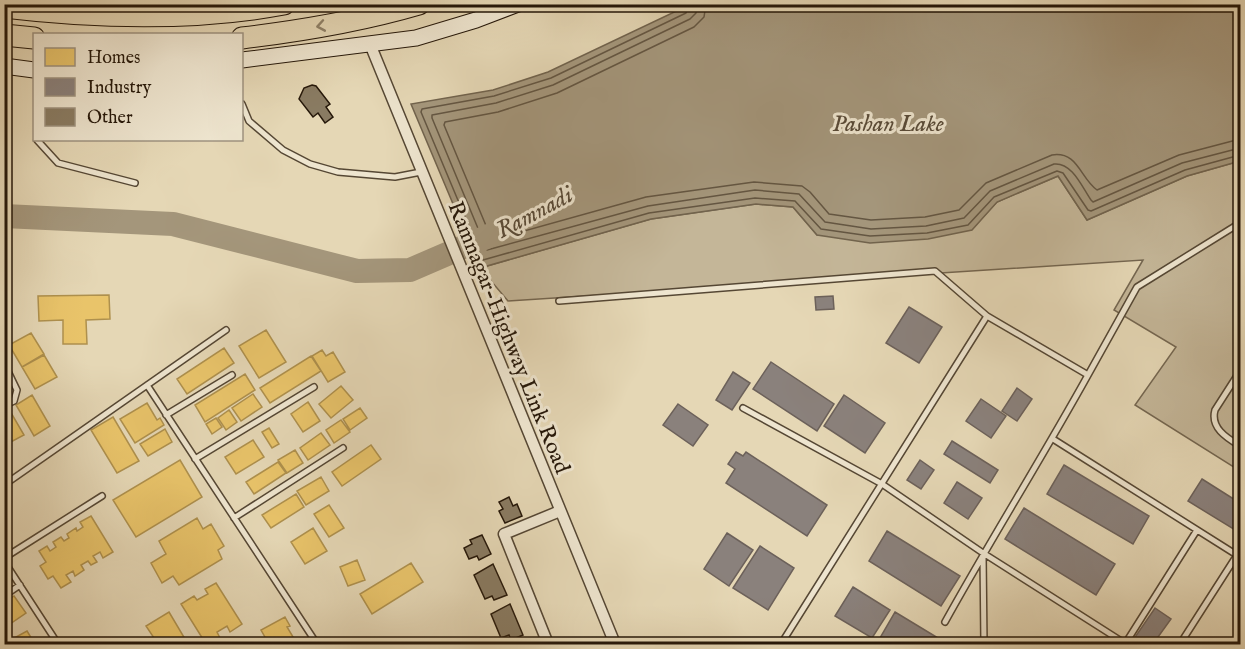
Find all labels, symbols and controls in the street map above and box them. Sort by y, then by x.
one-way arrow [317,19,327,32]
legend [33,33,243,141]
text: Homes [87,47,140,70]
text: Industry [87,77,151,100]
text: Other [87,107,133,130]
water label: Pashan Lake [832,109,944,140]
water label: Ramnadi [491,179,580,246]
street label: Ramnagar-Highway Link Road [441,198,576,478]

